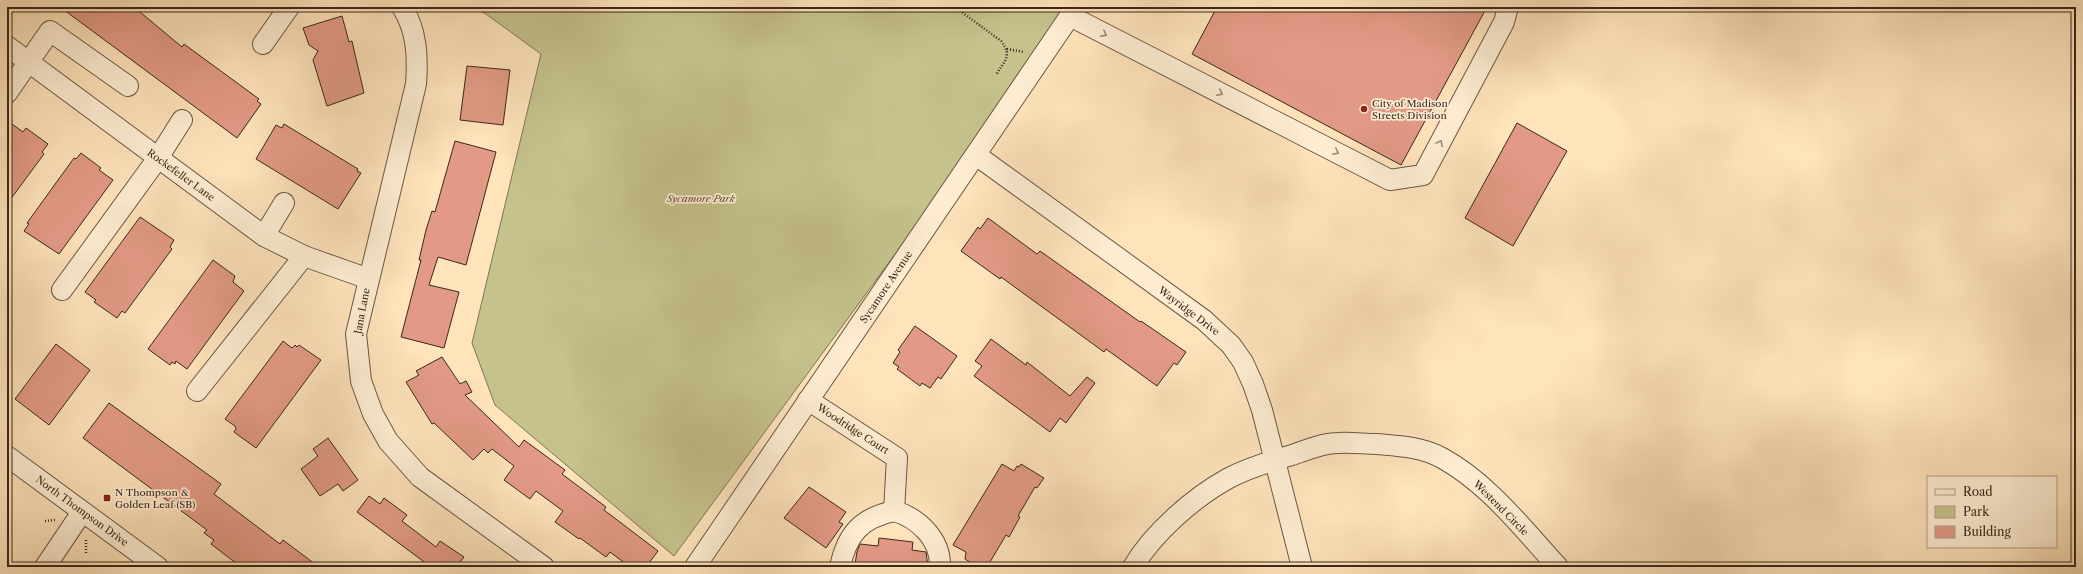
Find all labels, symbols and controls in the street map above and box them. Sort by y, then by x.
one-way arrow [1100,29,1108,37]
one-way arrow [1216,88,1223,96]
place label: City of Madison Streets Division [1372,97,1448,122]
marker: City of Madison Streets Division [1359,104,1369,114]
one-way arrow [1435,140,1442,147]
street label: Rockefeller Lane [145,146,218,204]
one-way arrow [1332,147,1339,155]
park label: Sycamore Park [666,192,736,205]
street label: Sycamore Avenue [857,248,915,326]
street label: Wayridge Drive [1155,283,1223,339]
street label: Jana Lane [351,287,373,337]
street label: Woodridge Court [814,400,892,457]
street label: North Thompson Drive [33,473,131,549]
legend [1927,476,2057,548]
street label: Westend Circle [1470,477,1532,539]
text: Road [1963,484,1993,499]
place label: N Thompson & Golden Leaf (SB) [115,486,195,511]
marker: N Thompson & Golden Leaf (SB) [102,493,112,503]
text: Park [1963,504,1990,519]
text: Building [1963,524,2011,539]

